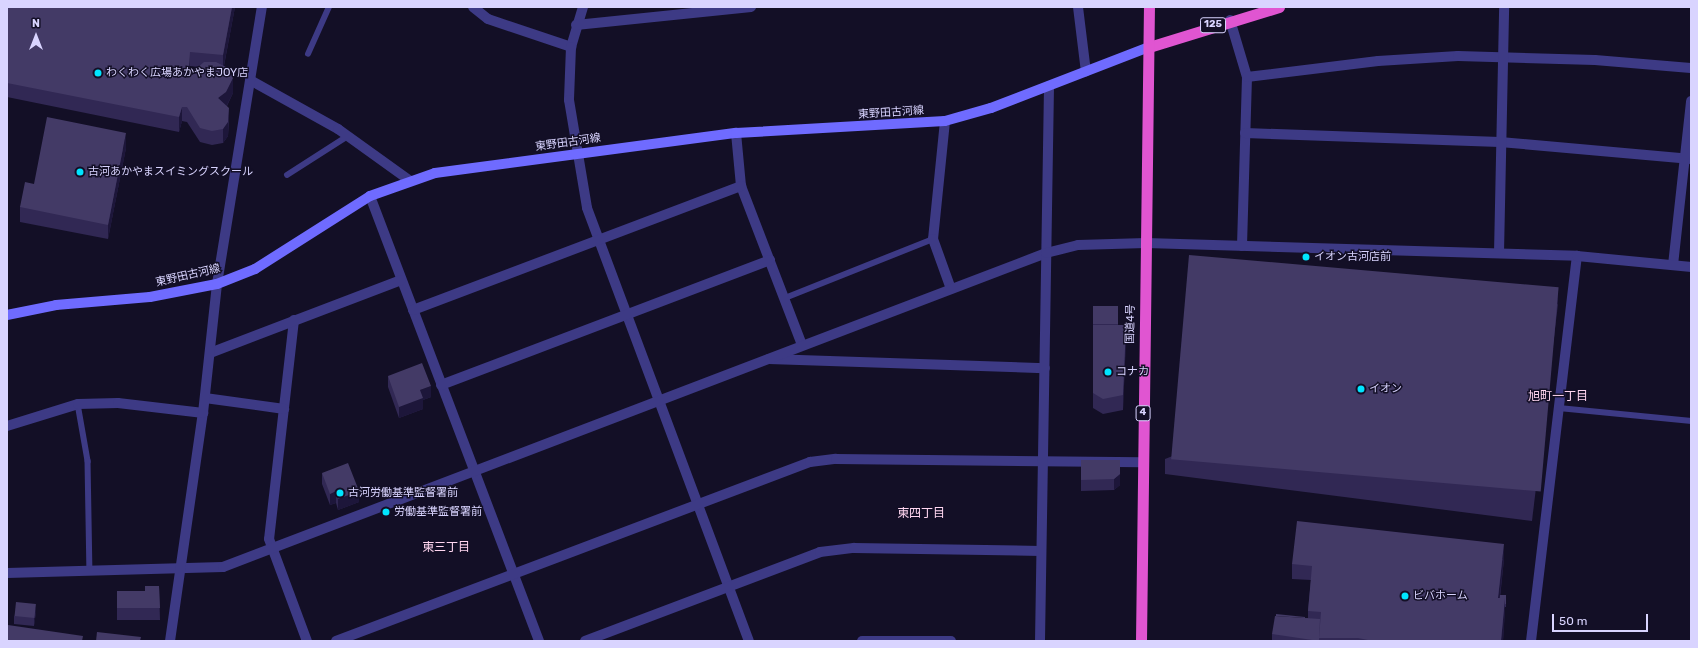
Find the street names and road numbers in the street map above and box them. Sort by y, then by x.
road number: 125 [1200,17,1226,33]
street label: 東野田古河線 [858,104,924,122]
street label: 東野田古河線 [534,132,602,154]
street label: 東野田古河線 [154,262,222,290]
street label: 国道4号 [1124,304,1138,344]
road number: 4 [1135,405,1151,421]

